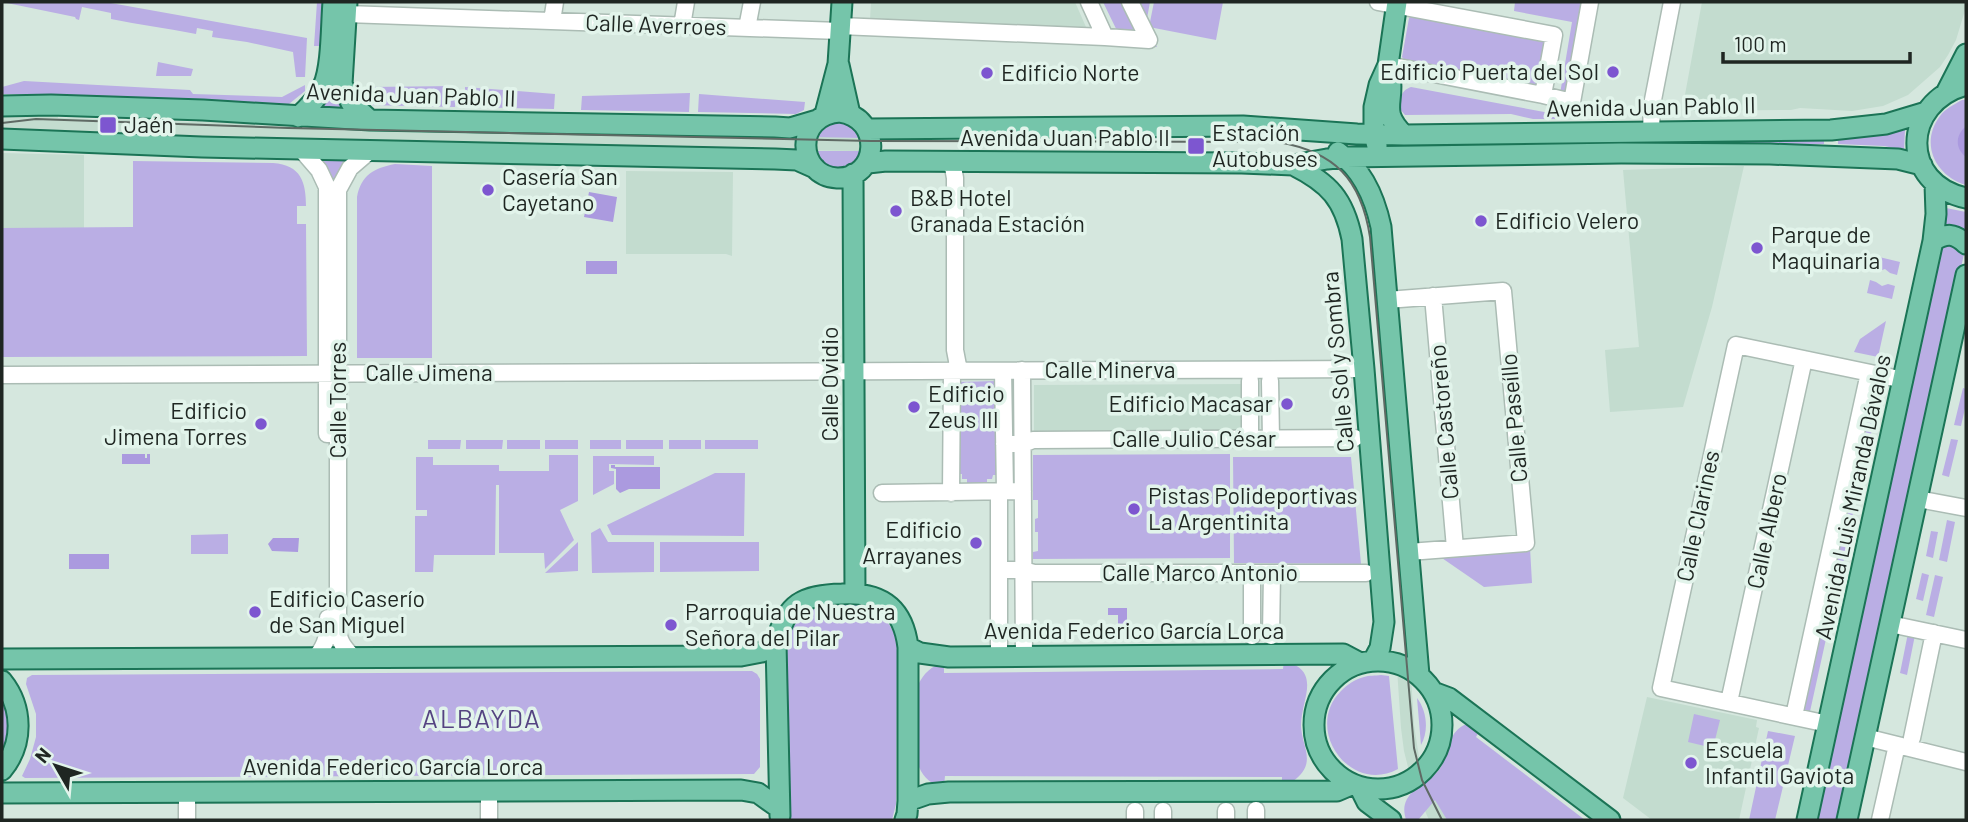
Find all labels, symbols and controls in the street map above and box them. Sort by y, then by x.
street label: Calle Averroes [585,8,727,40]
scale bar [1723,21,1910,65]
text: 100 m [1734,31,1787,56]
place label: Edificio Puerta del Sol [1380,57,1599,85]
place label: Edificio Norte [1001,58,1139,86]
marker: Edificio Puerta del Sol [1605,64,1621,80]
marker: Edificio Norte [979,65,995,81]
street label: Avenida Juan Pablo II [306,76,516,112]
street label: Avenida Juan Pablo II [1546,90,1756,122]
place label: Jaén [124,110,174,138]
marker: Jaén [98,115,118,135]
place label: Estación Autobuses [1212,118,1318,172]
street label: Avenida Juan Pablo II [960,123,1170,151]
marker: Estación Autobuses [1186,136,1206,156]
place label: Casería San Cayetano [502,162,618,216]
marker: Casería San Cayetano [480,182,496,198]
place label: B&B Hotel Granada Estación [910,183,1085,237]
marker: B&B Hotel Granada Estación [888,203,904,219]
place label: Edificio Velero [1495,206,1639,234]
marker: Edificio Velero [1473,213,1489,229]
place label: Parque de Maquinaria [1771,220,1880,274]
marker: Parque de Maquinaria [1749,240,1765,256]
street label: Calle Sol y Sombra [1315,270,1359,454]
street label: Calle Ovidio [815,326,843,442]
street label: Calle Torres [323,342,351,458]
street label: Calle Castoreño [1422,343,1464,501]
street label: Calle Paseíllo [1493,352,1533,484]
street label: Avenida Luis Miranda Dávalos [1808,352,1896,642]
street label: Calle Minerva [1044,355,1176,383]
street label: Calle Jimena [365,358,493,386]
place label: Edificio Zeus III [928,379,1005,433]
place label: Edificio Macasar [1109,389,1274,417]
place label: Edificio Jimena Torres [104,396,247,450]
marker: Edificio Macasar [1279,396,1295,412]
marker: Edificio Zeus III [906,399,922,415]
marker: Edificio Jimena Torres [253,416,269,432]
street label: Calle Julio César [1112,424,1277,452]
street label: Calle Clarines [1669,448,1725,584]
street label: Calle Albero [1740,470,1792,591]
place label: Pistas Polideportivas La Argentinita [1148,481,1358,535]
marker: Pistas Polideportivas La Argentinita [1126,501,1142,517]
place label: Edificio Arrayanes [862,515,962,569]
marker: Edificio Arrayanes [968,535,984,551]
street label: Calle Marco Antonio [1102,558,1298,586]
place label: Edificio Caserío de San Miguel [269,584,425,638]
place label: Parroquia de Nuestra Señora del Pilar [685,597,896,651]
marker: Edificio Caserío de San Miguel [247,604,263,620]
street label: Avenida Federico García Lorca [984,616,1284,644]
marker: Parroquia de Nuestra Señora del Pilar [663,617,679,633]
district label: ALBAYDA [422,702,542,733]
north arrow [21,731,91,801]
place label: Escuela Infantil Gaviota [1705,735,1854,789]
text: N [29,743,55,767]
street label: Avenida Federico García Lorca [243,752,543,780]
marker: Escuela Infantil Gaviota [1683,755,1699,771]

